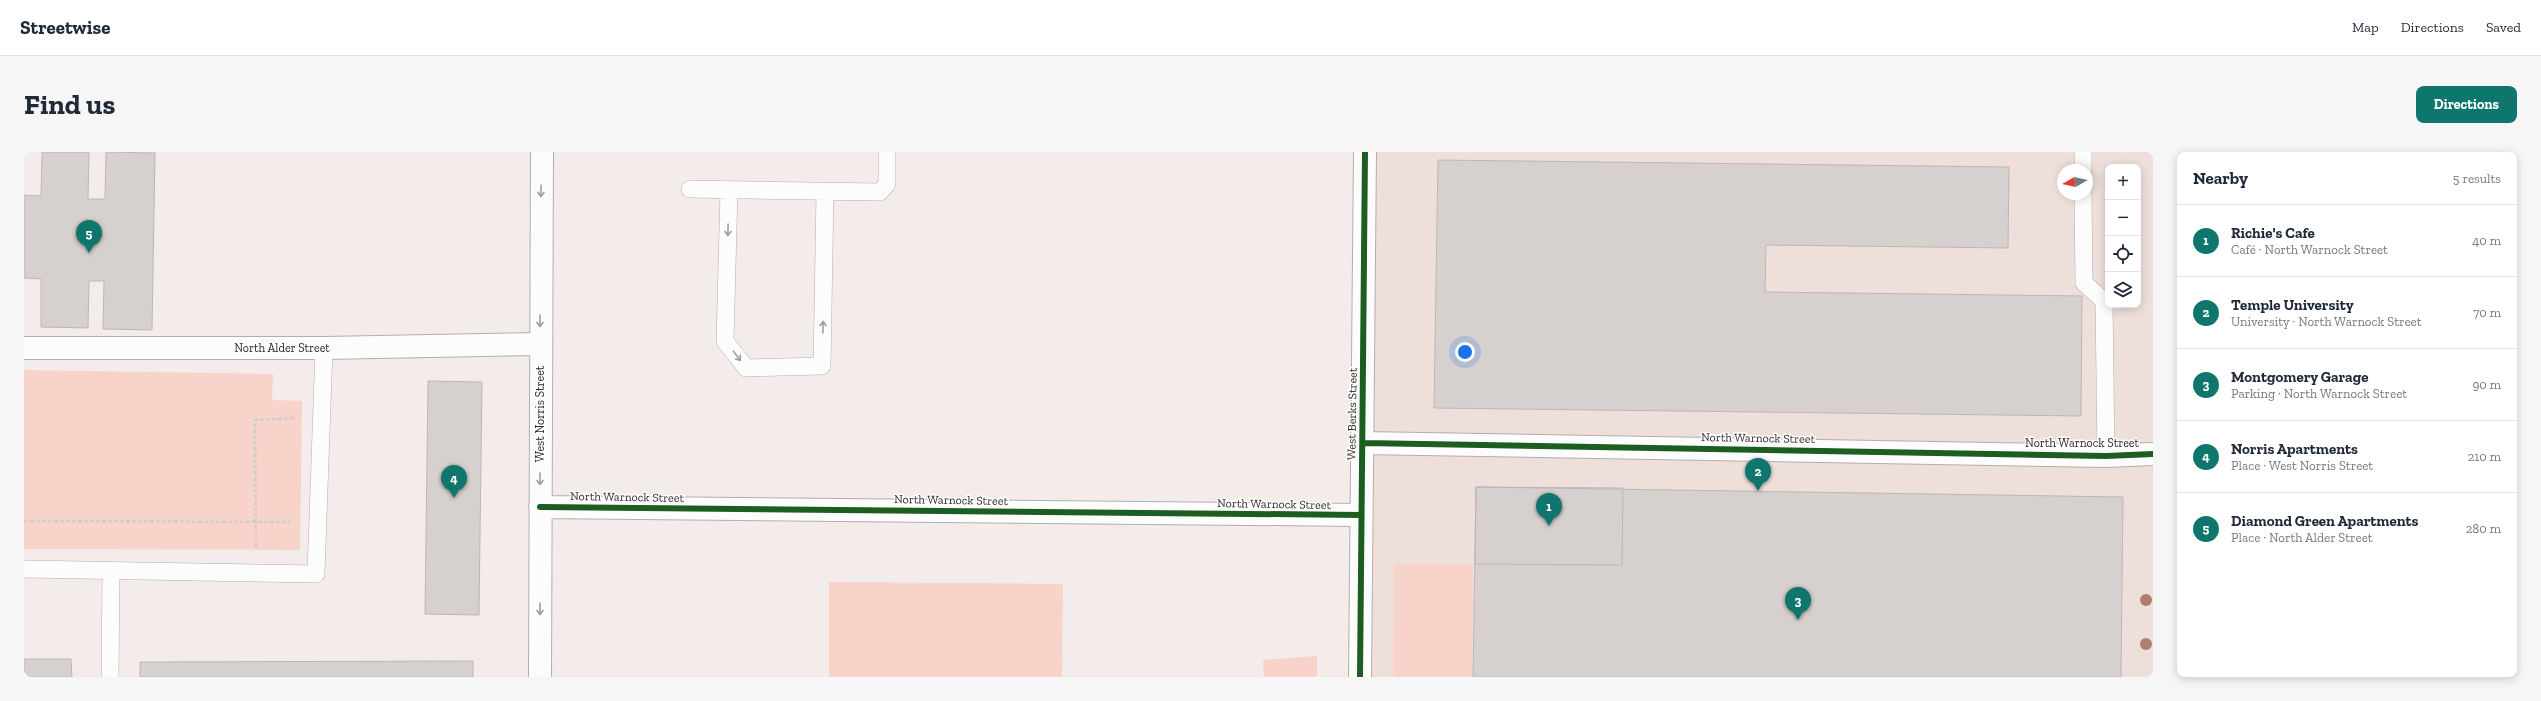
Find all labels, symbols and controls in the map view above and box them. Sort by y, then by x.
text: Streetwise [20,16,110,39]
text: Map [2352,19,2379,36]
text: Directions [2401,19,2464,36]
text: Saved [2486,19,2521,36]
button: Directions [2416,86,2517,123]
text: Find us [24,88,115,121]
north arrow [2057,164,2093,200]
map controls [2105,164,2141,308]
button: + [2105,164,2141,200]
text: Nearby [2193,168,2248,188]
text: 5 results [2453,171,2501,186]
one-way arrow [537,184,545,197]
button: − [2105,200,2141,236]
pin: 5 [76,220,102,253]
one-way arrow [724,223,732,236]
text: Richie's Cafe [2231,224,2315,242]
text: 1 [2203,233,2209,248]
text: 40 m [2472,233,2501,248]
button: locate [2105,236,2141,272]
text: Café · North Warnock Street [2231,242,2388,257]
button: layers [2105,272,2141,308]
text: Temple University [2231,296,2354,314]
text: 2 [2203,305,2209,320]
text: 70 m [2473,305,2501,320]
one-way arrow [536,314,544,327]
text: University · North Warnock Street [2231,314,2421,329]
one-way arrow [819,321,827,334]
street label: North Alder Street [234,341,330,355]
your location [1455,342,1475,362]
one-way arrow [732,351,741,362]
street label: West Norris Street [533,365,547,462]
street label: West Berks Street [1344,367,1360,460]
text: Montgomery Garage [2231,368,2368,386]
text: 3 [2203,377,2209,392]
text: 90 m [2472,377,2501,392]
text: Parking · North Warnock Street [2231,386,2407,401]
street label: North Warnock Street [1701,430,1816,446]
street label: North Warnock Street [2025,436,2139,450]
text: Norris Apartments [2231,440,2358,458]
text: 4 [2202,449,2210,464]
text: 210 m [2468,449,2501,464]
pin: 2 [1745,458,1771,491]
text: Place · West Norris Street [2231,458,2373,473]
pin: 4 [441,465,467,498]
one-way arrow [536,472,544,485]
street label: North Warnock Street [570,489,685,505]
street label: North Warnock Street [894,492,1009,508]
pin: 1 [1536,493,1562,526]
street label: North Warnock Street [1217,496,1332,512]
text: Diamond Green Apartments [2231,512,2418,530]
text: 5 [2203,521,2209,536]
text: 280 m [2466,521,2501,536]
text: Place · North Alder Street [2231,530,2373,545]
pin: 3 [1785,587,1811,620]
one-way arrow [536,602,544,615]

